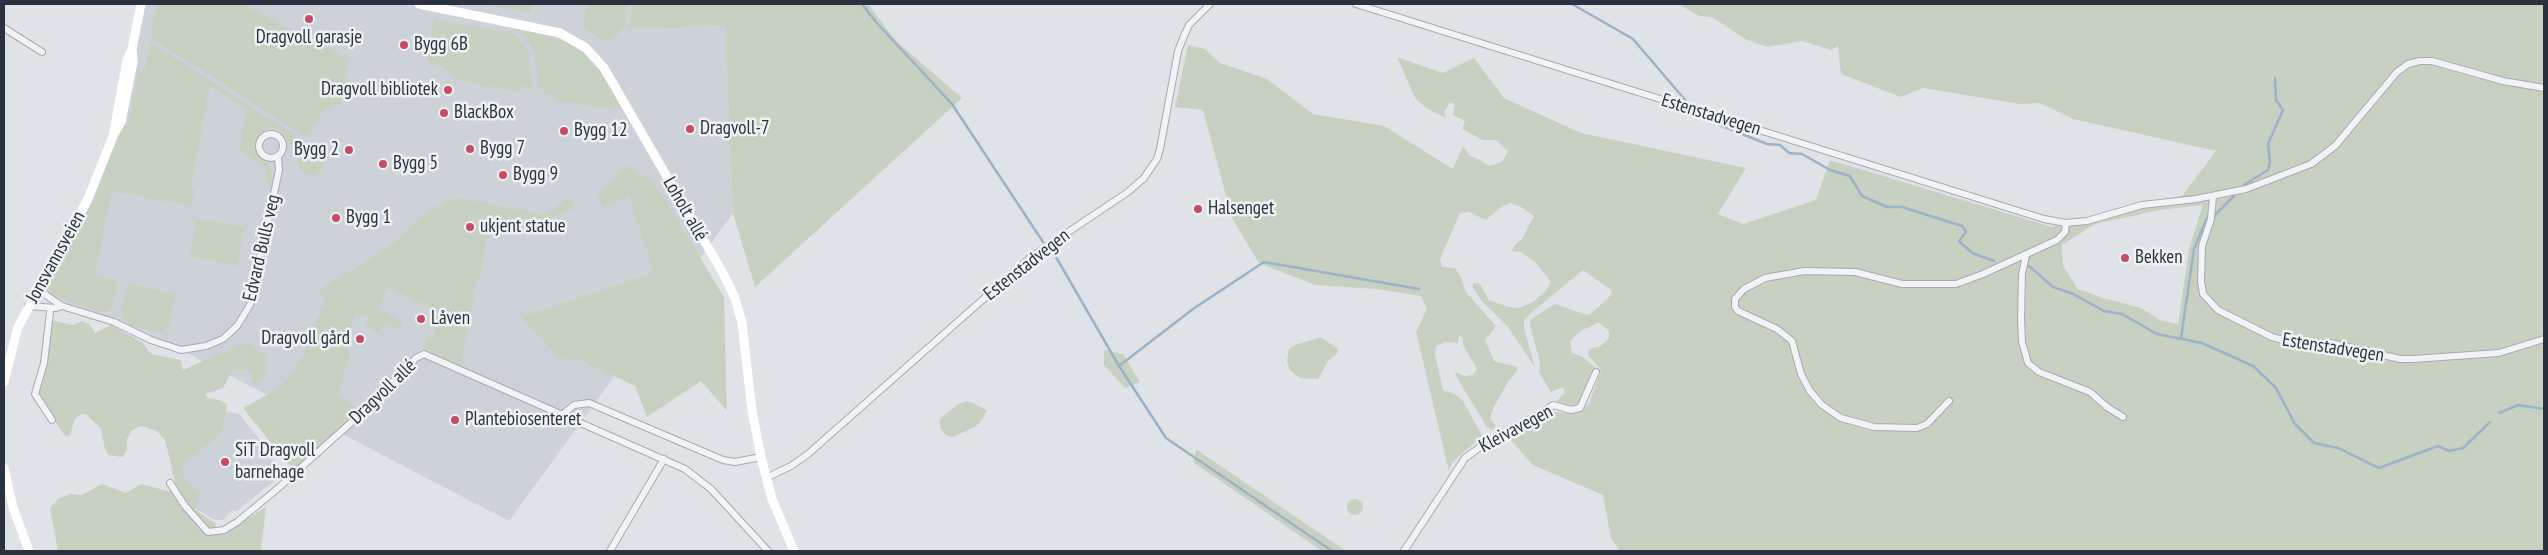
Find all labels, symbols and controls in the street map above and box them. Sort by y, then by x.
marker: Dragvoll garasje [303,13,315,25]
place label: Dragvoll garasje [256,27,362,49]
place label: Bygg 6B [414,34,468,56]
marker: Bygg 6B [398,39,410,51]
place label: Dragvoll bibliotek [321,79,438,101]
marker: Dragvoll bibliotek [442,84,454,96]
street label: Estenstadvegen [1659,89,1763,141]
place label: BlackBox [454,102,514,124]
marker: BlackBox [438,107,450,119]
place label: Dragvoll-7 [700,118,770,140]
place label: Bygg 12 [574,120,628,142]
marker: Dragvoll-7 [684,123,696,135]
marker: Bygg 12 [558,125,570,137]
place label: Bygg 7 [480,138,525,160]
place label: Bygg 2 [294,139,339,161]
marker: Bygg 7 [464,143,476,155]
marker: Bygg 2 [343,144,355,156]
place label: Bygg 5 [393,153,438,175]
marker: Bygg 5 [377,158,389,170]
place label: Bygg 9 [513,164,558,186]
marker: Bygg 9 [497,169,509,181]
street label: Loholt allé [658,173,712,245]
street label: Edvard Bulls veg [239,193,285,303]
place label: Halsenget [1208,198,1274,220]
marker: Halsenget [1192,203,1204,215]
street label: Jonsvannsveien [22,207,90,307]
place label: Bygg 1 [346,207,391,229]
marker: Bygg 1 [330,212,342,224]
place label: ukjent statue [480,216,566,238]
marker: ukjent statue [464,221,476,233]
street label: Estenstadvegen [979,224,1075,306]
place label: Bekken [2135,247,2183,269]
marker: Bekken [2119,252,2131,264]
place label: Låven [431,308,470,330]
marker: Låven [415,313,427,325]
place label: Dragvoll gård [261,328,350,350]
street label: Estenstadvegen [2280,329,2386,367]
marker: Dragvoll gård [354,333,366,345]
street label: Dragvoll allé [345,355,421,429]
street label: Kleivavegen [1475,400,1557,458]
place label: Plantebiosenteret [465,409,581,431]
marker: Plantebiosenteret [449,414,461,426]
place label: SiT Dragvoll barnehage [235,440,315,484]
marker: SiT Dragvoll barnehage [219,456,231,468]

